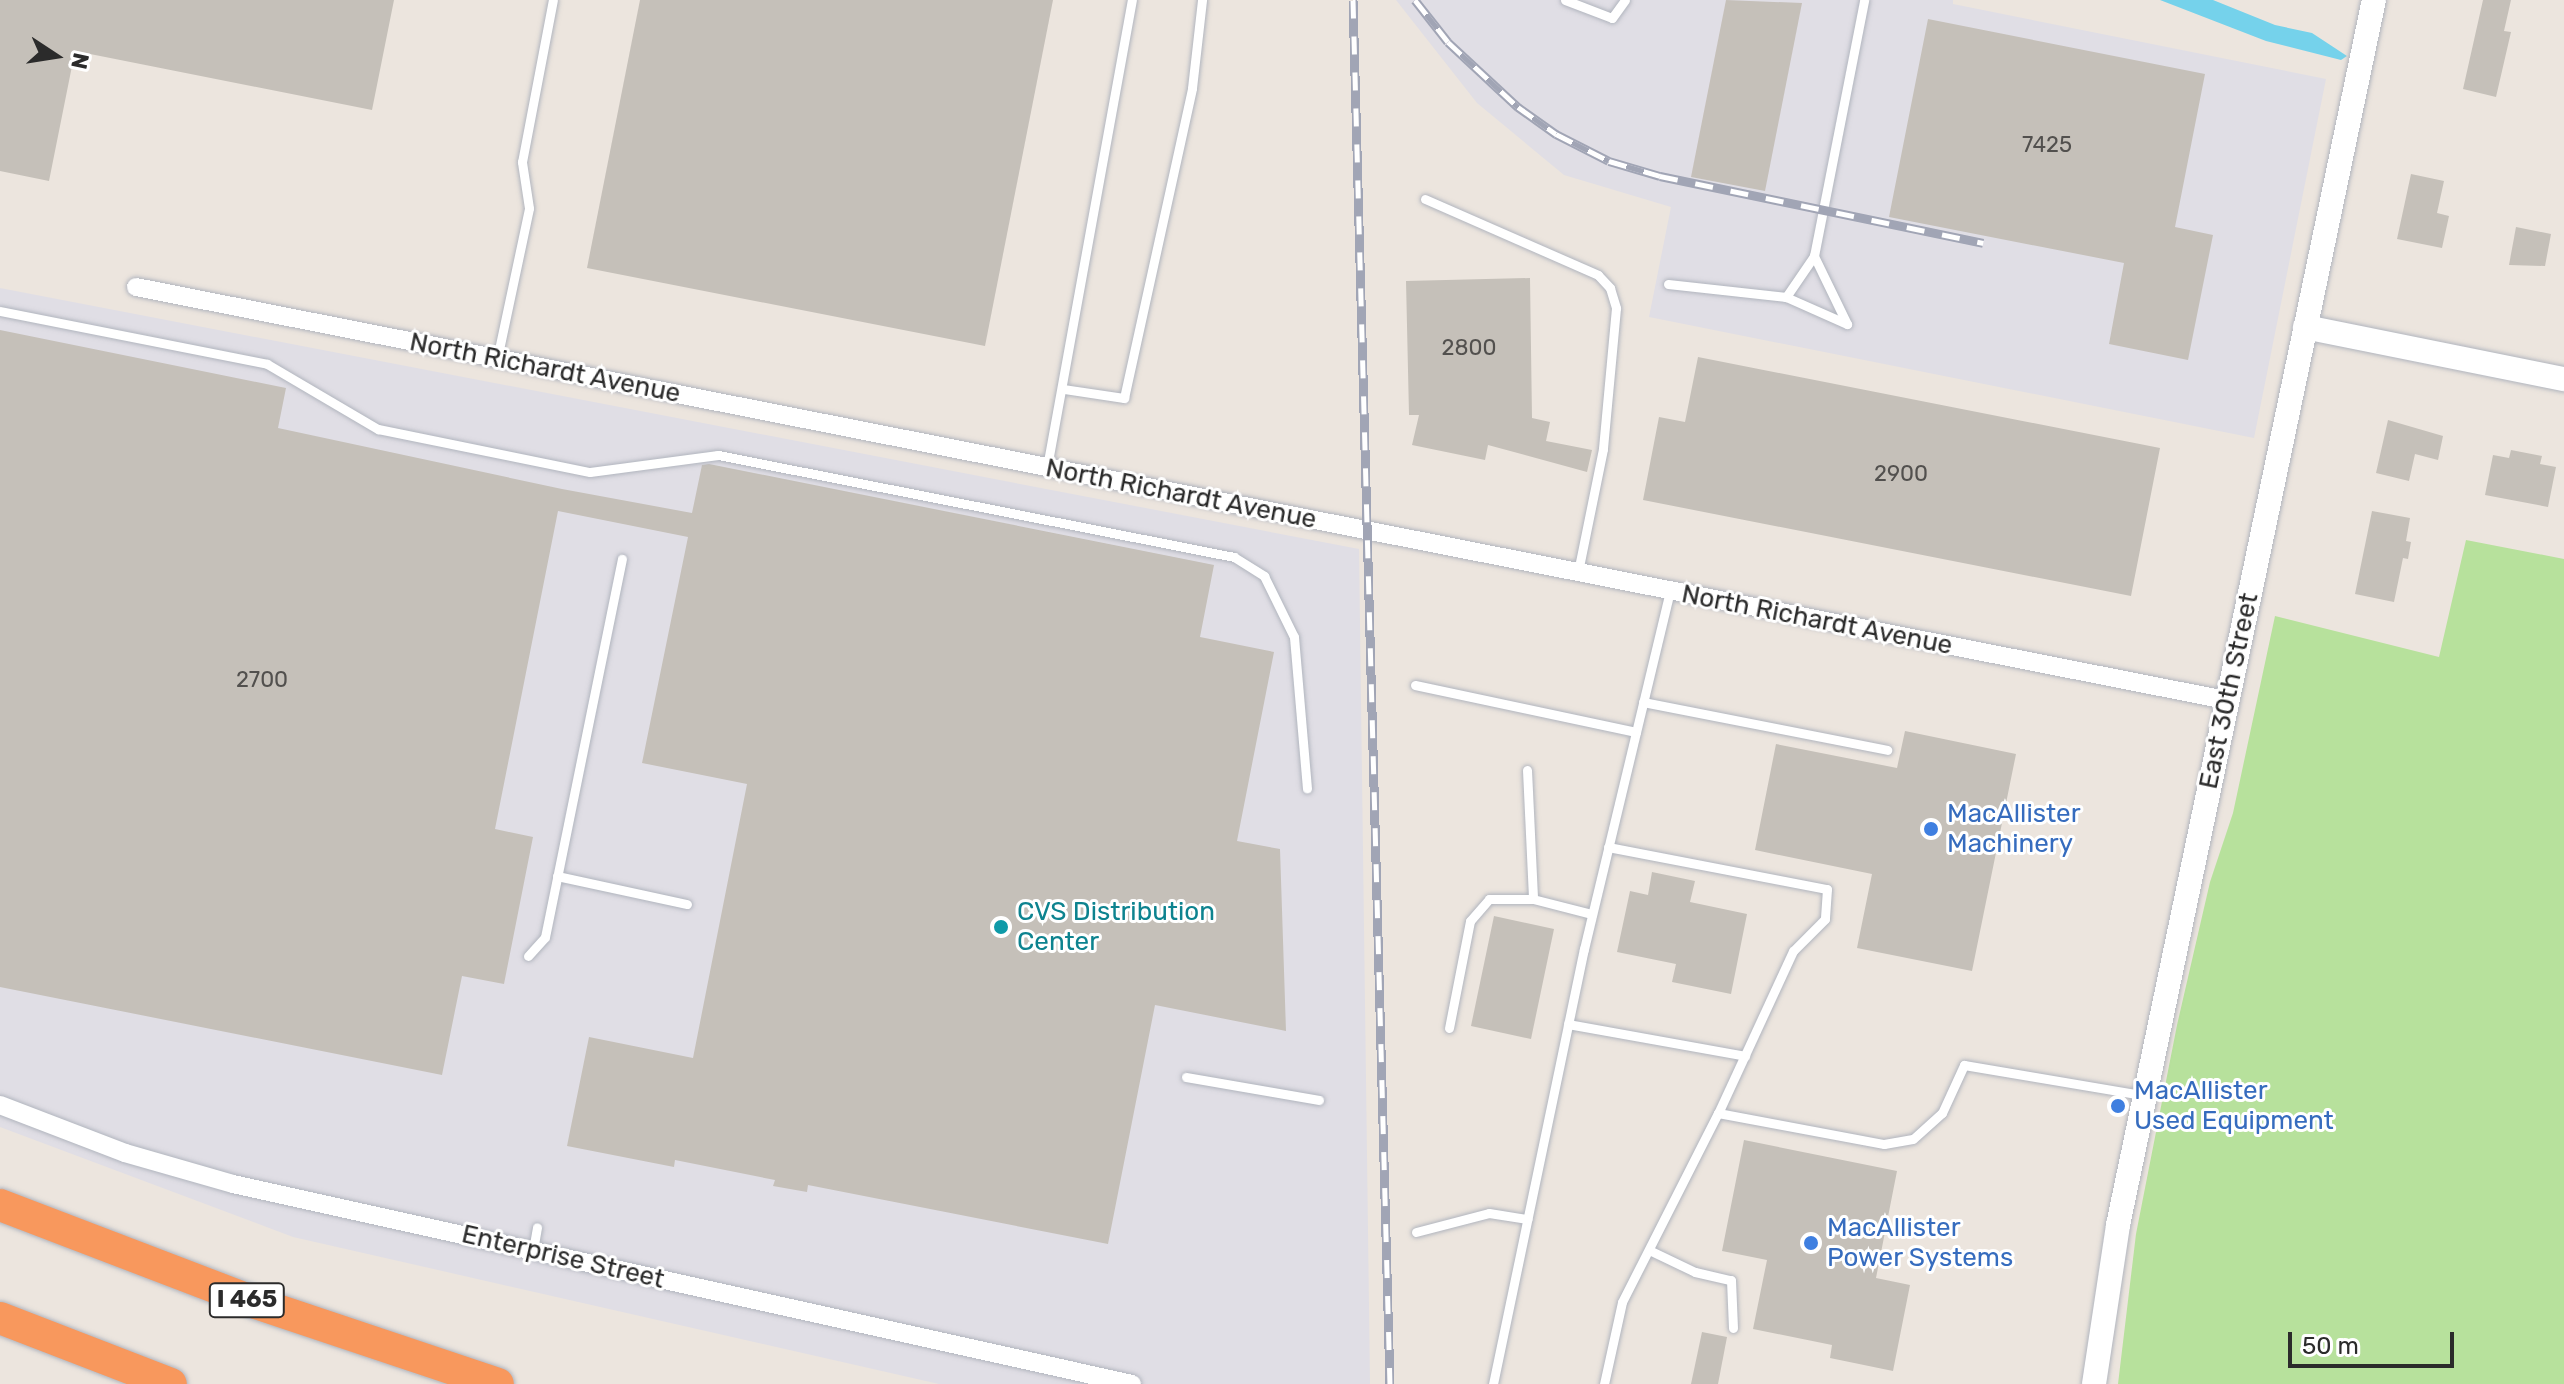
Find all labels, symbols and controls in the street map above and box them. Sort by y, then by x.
north arrow [16,16,96,96]
text: N [65,51,95,72]
house number: 7425 [2022,132,2072,158]
street label: North Richardt Avenue [407,326,683,410]
house number: 2800 [1442,335,1496,361]
street label: North Richardt Avenue [1043,452,1319,536]
house number: 2900 [1874,461,1928,487]
street label: North Richardt Avenue [1679,578,1955,662]
street label: East 30th Street [2193,590,2265,792]
house number: 2700 [236,667,288,693]
place label: MacAllister Machinery [1947,798,2081,860]
marker: MacAllister Machinery [1922,820,1940,838]
place label: CVS Distribution Center [1017,896,1215,958]
marker: CVS Distribution Center [992,918,1010,936]
place label: MacAllister Used Equipment [2134,1075,2334,1136]
marker: MacAllister Used Equipment [2109,1097,2127,1115]
place label: MacAllister Power Systems [1827,1212,2014,1274]
street label: Enterprise Street [459,1219,667,1295]
marker: MacAllister Power Systems [1802,1234,1820,1252]
road number: I 465 [207,1280,287,1320]
scale bar [2292,1316,2458,1366]
text: 50 m [2302,1332,2359,1360]

